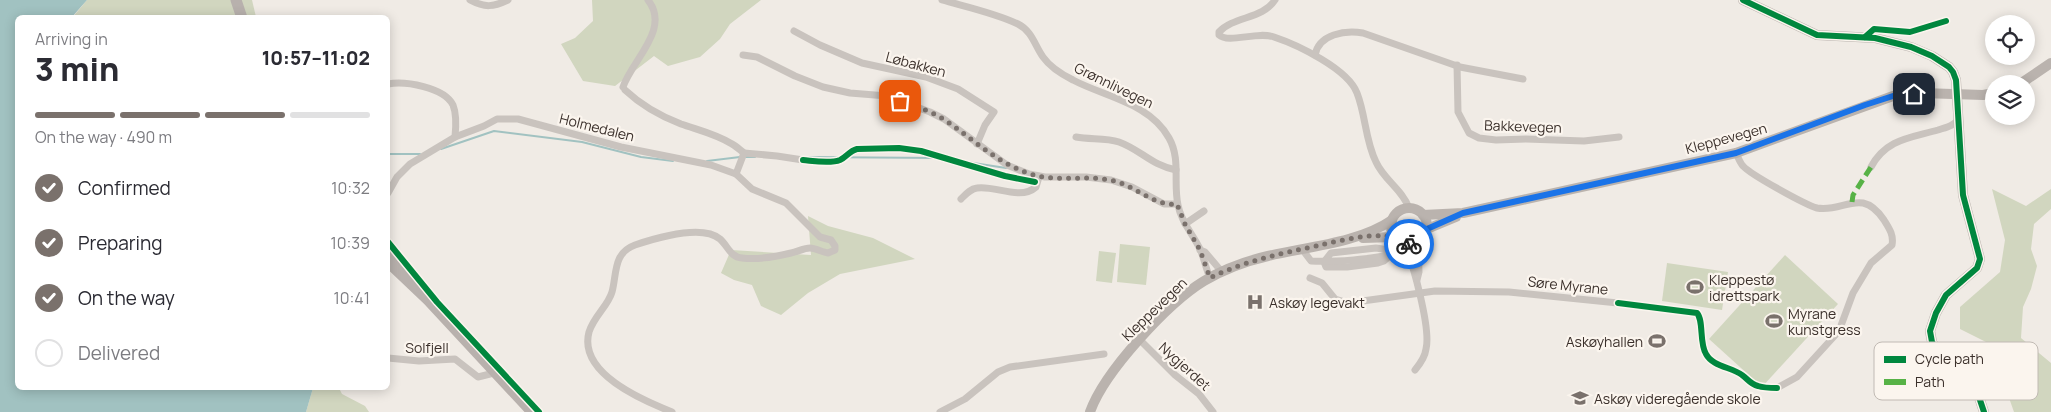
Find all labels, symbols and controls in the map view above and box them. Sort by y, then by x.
map controls [1985,15,2035,125]
button: locate [1985,15,2035,65]
text: Arriving in [35,28,108,50]
text: 10:57–11:02 [262,45,370,71]
text: 3 min [35,47,119,91]
street label: Løbakken [884,47,948,81]
street label: Grønnlivegen [1071,58,1157,112]
pin [1893,73,1935,115]
button: layers [1985,75,2035,125]
pin [879,80,921,122]
icon: home [1900,80,1928,108]
icon: bag [886,87,914,115]
street label: Holmedalen [557,108,637,146]
street label: Bakkevegen [1484,115,1562,137]
street label: Kleppevegen [1683,118,1769,158]
text: On the way · 490 m [35,126,172,148]
icon: check [35,174,63,202]
text: Confirmed [78,175,171,201]
text: 10:32 [331,177,370,199]
courier [1384,219,1434,269]
icon: check [35,229,63,257]
text: Preparing [78,230,163,256]
icon: bike [1395,230,1423,258]
text: 10:39 [330,232,370,254]
place label: Kleppestø idrettspark [1709,270,1780,305]
street label: Søre Myrane [1527,271,1609,299]
street label: Kleppevegen [1117,273,1191,345]
sports icon: Kleppestø idrettspark [1685,277,1705,297]
icon: check [35,284,63,312]
text: On the way [78,285,175,311]
text: 10:41 [334,287,370,309]
hospital icon: Askøy legevakt [1245,292,1265,312]
place label: Askøy legevakt [1269,293,1365,312]
place label: Myrane kunstgress [1788,304,1861,339]
sports icon: Myrane kunstgress [1764,311,1784,331]
sports icon: Askøyhallen [1647,331,1667,351]
place label: Askøyhallen [1566,332,1643,351]
street label: Solfjell [405,338,449,357]
street label: Nygjerdet [1155,338,1215,395]
text: Delivered [78,340,160,366]
legend [1874,342,2038,400]
text: Cycle path [1915,349,1984,368]
text: Path [1915,372,1945,391]
school or university icon: Askøy videregående skole [1570,388,1590,408]
place label: Askøy videregående skole [1594,389,1761,408]

